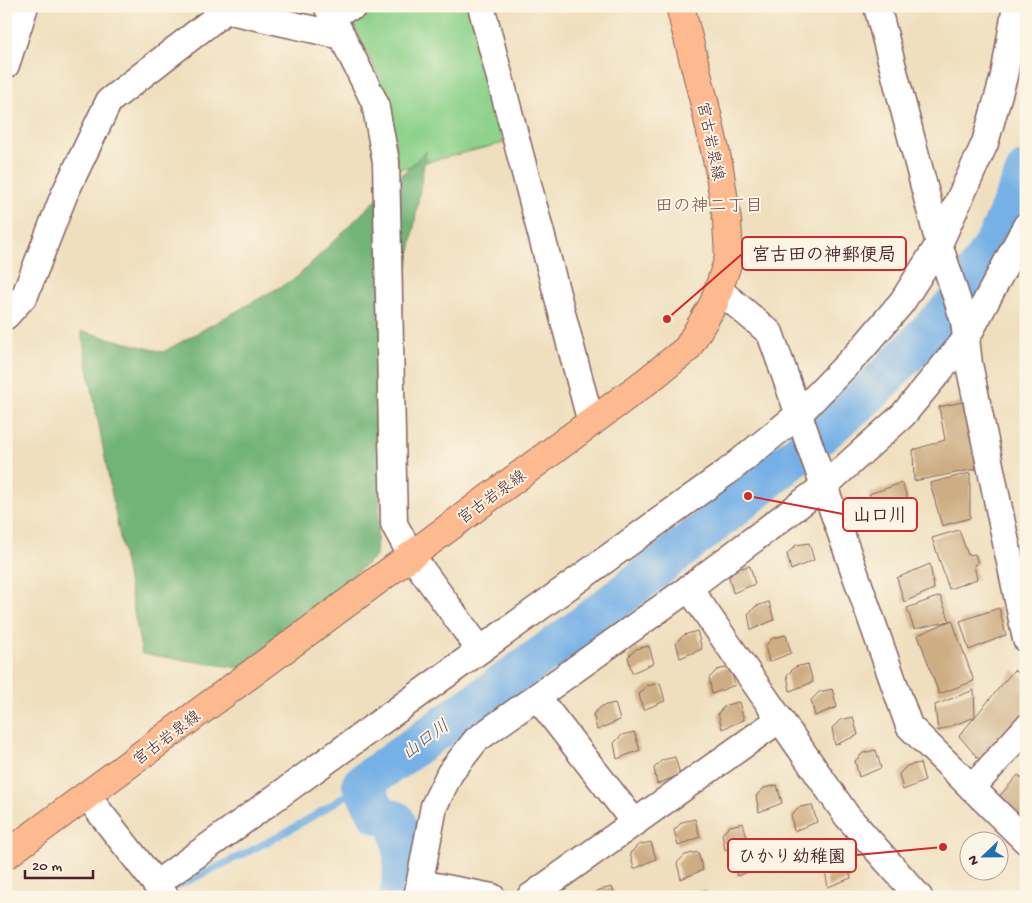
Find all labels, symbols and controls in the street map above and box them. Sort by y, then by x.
street label: 宮古岩泉線 [691,100,728,183]
district label: 田の神二丁目 [655,196,763,218]
callout: 宮古田の神郵便局 [742,237,906,270]
text: 宮古田の神郵便局 [752,245,896,267]
street label: 宮古岩泉線 [454,466,531,530]
callout: 山口川 [843,498,917,531]
text: 山口川 [853,506,907,528]
street label: 宮古岩泉線 [129,707,206,771]
water label: 山口川 [398,717,454,765]
north arrow [960,830,1010,880]
callout: ひかり幼稚園 [728,839,856,872]
text: ひかり幼稚園 [738,847,846,869]
scale bar [25,848,92,880]
text: N [965,853,984,867]
text: 20 m [32,858,62,876]

